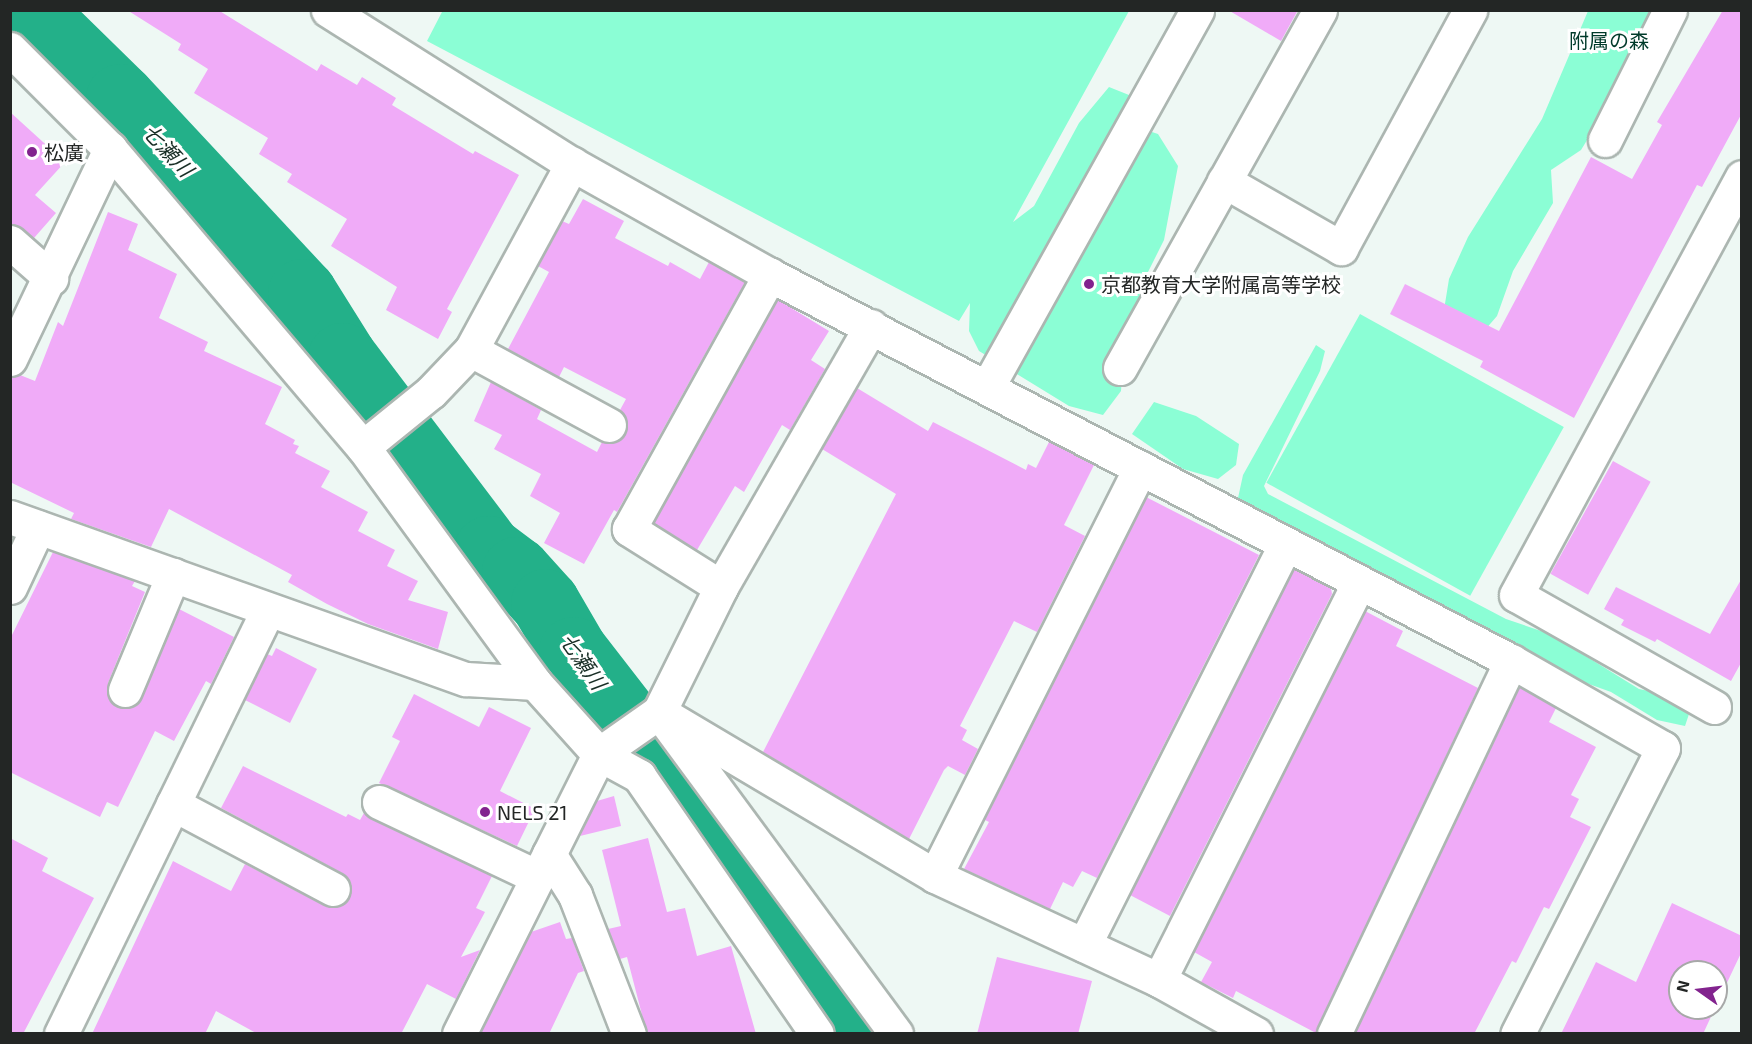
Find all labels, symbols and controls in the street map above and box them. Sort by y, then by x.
park label: 附属の森 [1569,28,1649,52]
water label: 七瀬川 [137,118,199,182]
place label: 松廣 [44,140,84,164]
marker: 松廣 [25,145,39,159]
place label: 京都教育大学附属高等学校 [1101,272,1341,296]
marker: 京都教育大学附属高等学校 [1082,277,1096,291]
water label: 七瀬川 [555,628,611,694]
place label: NELS 21 [497,800,567,824]
marker: NELS 21 [478,805,492,819]
north arrow [1668,960,1728,1020]
text: N [1671,978,1693,994]

